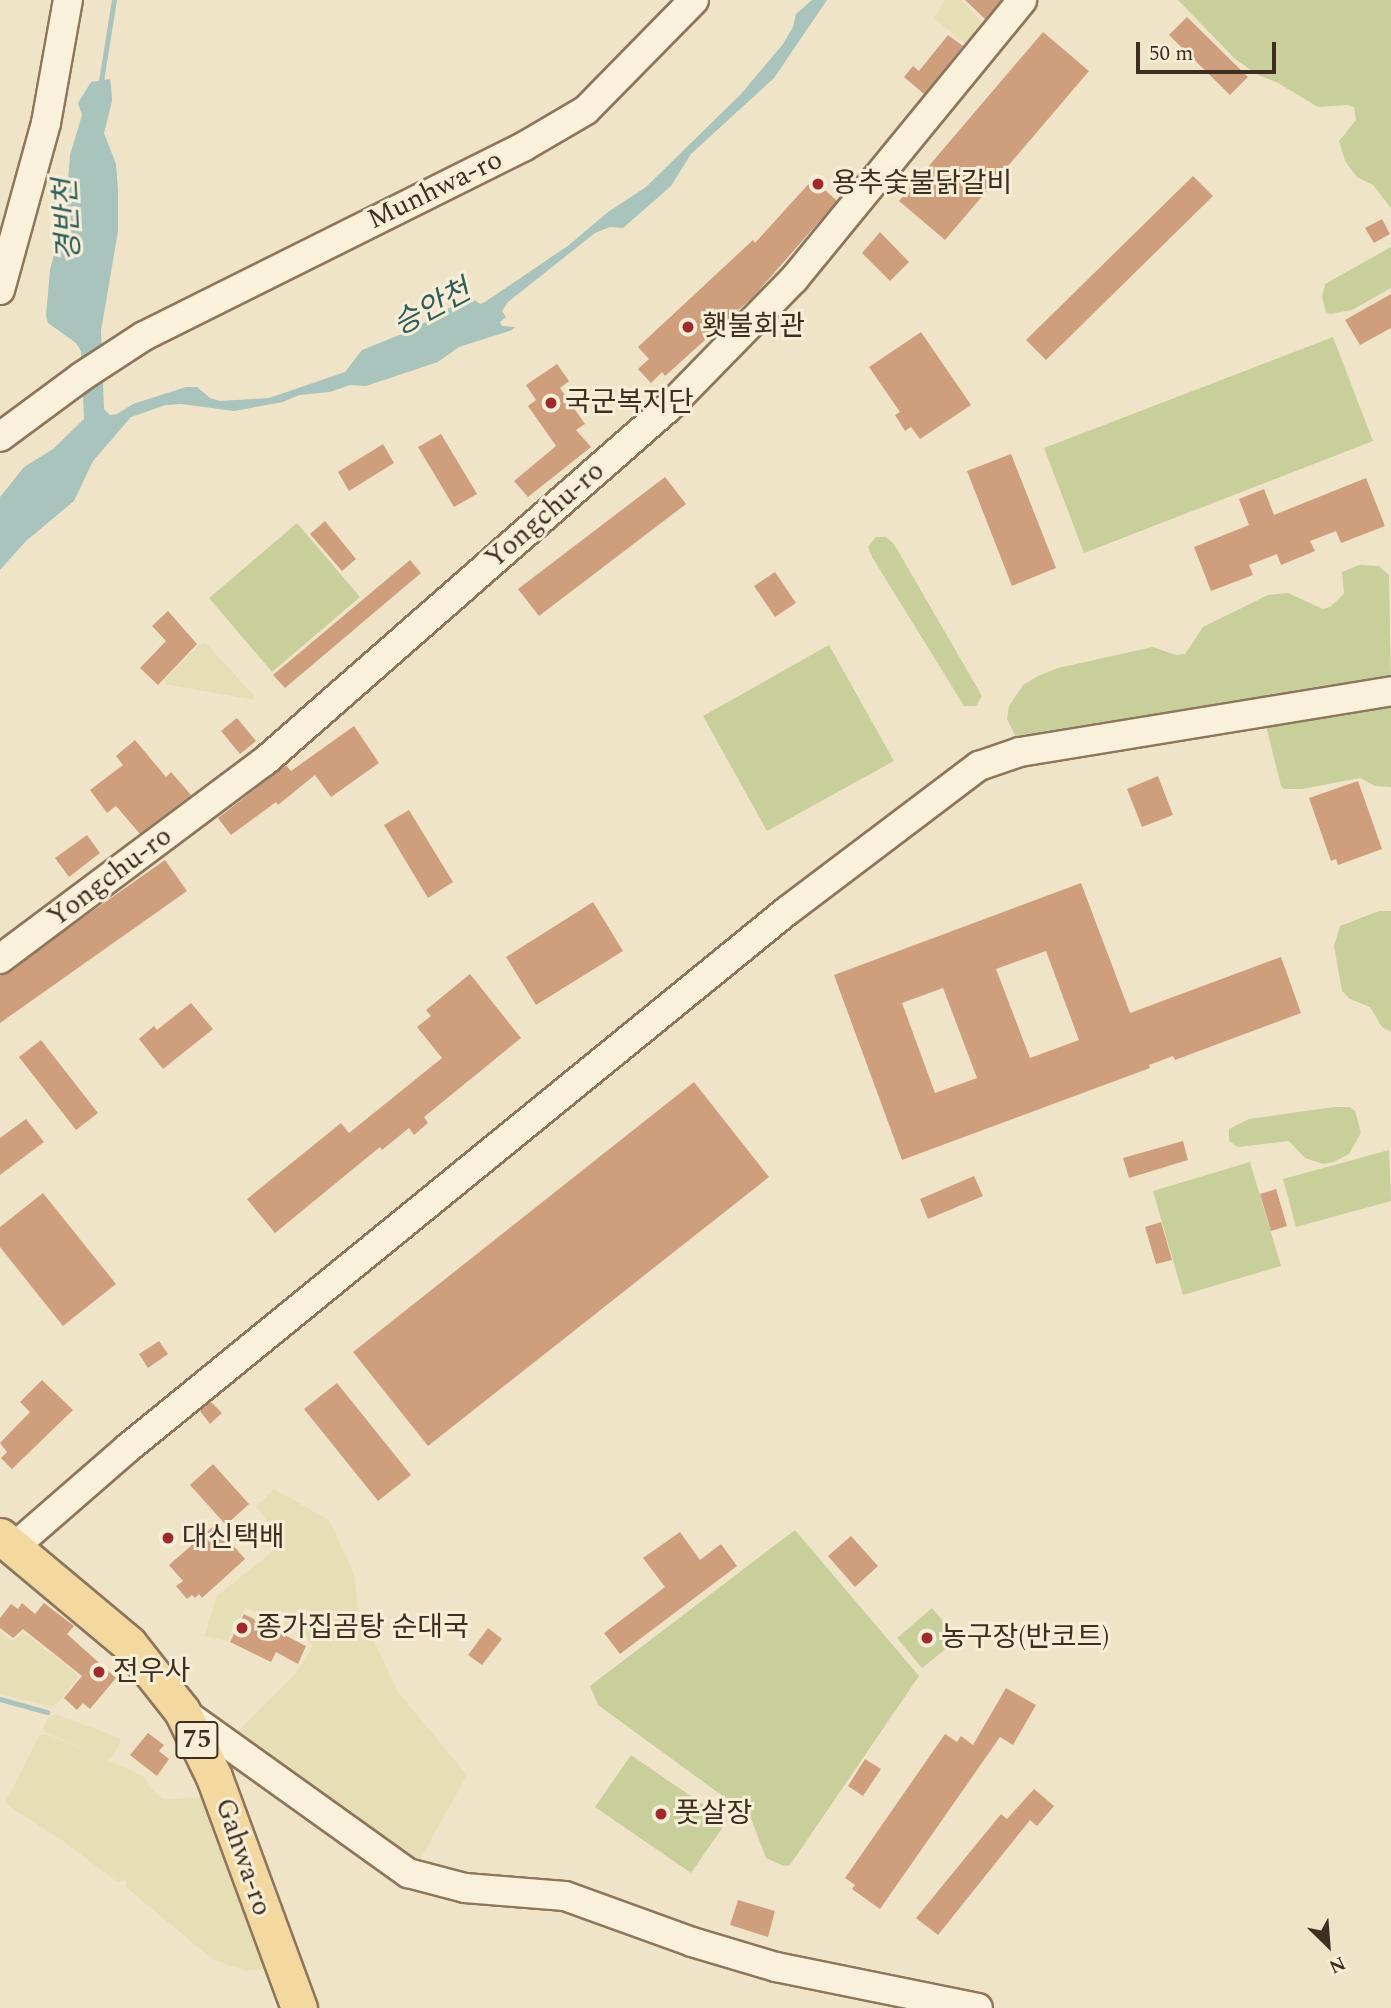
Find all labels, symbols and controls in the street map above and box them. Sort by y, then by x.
scale bar [1139,28,1279,72]
text: 50 m [1149,38,1193,70]
street label: Munhwa-ro [362,143,508,237]
place label: 용추숯불닭갈비 [832,167,1012,201]
marker: 용추숯불닭갈비 [810,176,826,192]
water label: 경반천 [48,178,88,262]
water label: 승안천 [387,273,477,343]
place label: 횃불회관 [702,310,805,344]
marker: 횃불회관 [680,319,696,335]
place label: 국군복지단 [565,386,694,420]
marker: 국군복지단 [543,395,559,411]
street label: Yongchu-ro [479,454,611,576]
street label: Yongchu-ro [41,819,179,935]
place label: 대신택배 [182,1521,285,1555]
marker: 대신택배 [160,1530,176,1546]
place label: 종가집곰탕 순대국 [256,1611,469,1645]
marker: 종가집곰탕 순대국 [234,1620,250,1636]
place label: 농구장(반코트) [941,1621,1110,1655]
marker: 농구장(반코트) [919,1630,935,1646]
place label: 전우사 [113,1655,190,1689]
marker: 전우사 [91,1664,107,1680]
road number: 75 [174,1718,220,1763]
street label: Gahwa-ro [207,1794,279,1920]
place label: 풋살장 [675,1797,752,1831]
marker: 풋살장 [653,1806,669,1822]
north arrow [1293,1910,1363,1980]
text: N [1324,1948,1350,1981]

